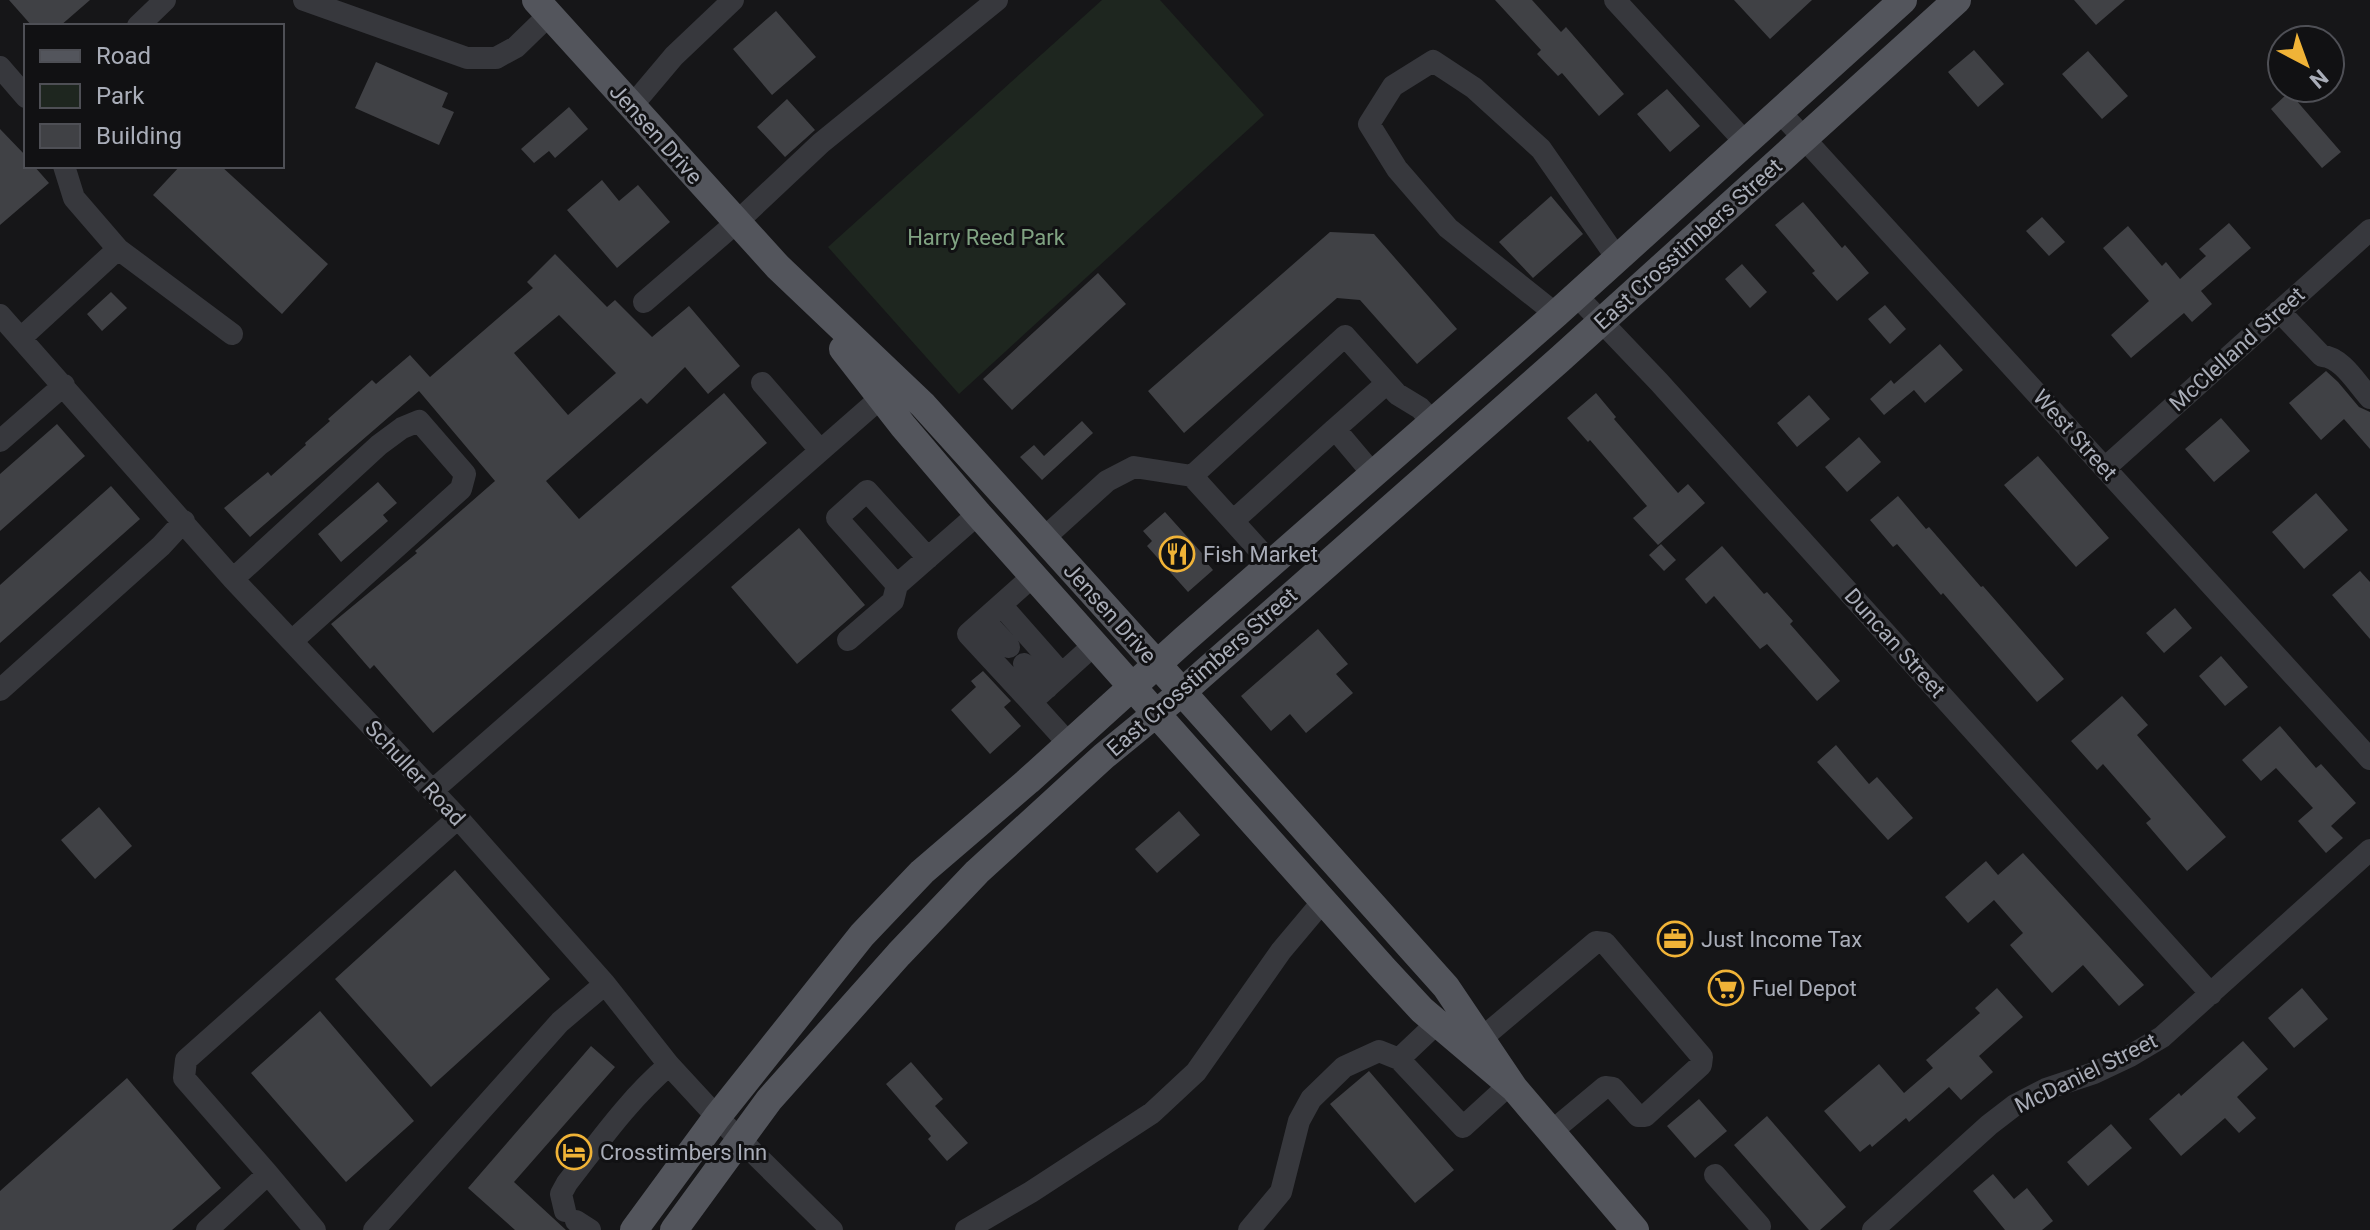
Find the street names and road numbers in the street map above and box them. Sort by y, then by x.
street label: Jensen Drive [605,79,707,189]
street label: East Crosstimbers Street [1589,153,1787,335]
street label: McClelland Street [2164,282,2310,416]
street label: West Street [2028,385,2122,485]
street label: Jensen Drive [1059,558,1161,668]
street label: East Crosstimbers Street [1102,583,1302,761]
street label: Duncan Street [1840,583,1950,703]
street label: Schuller Road [360,715,470,831]
street label: McDaniel Street [2011,1028,2161,1118]

